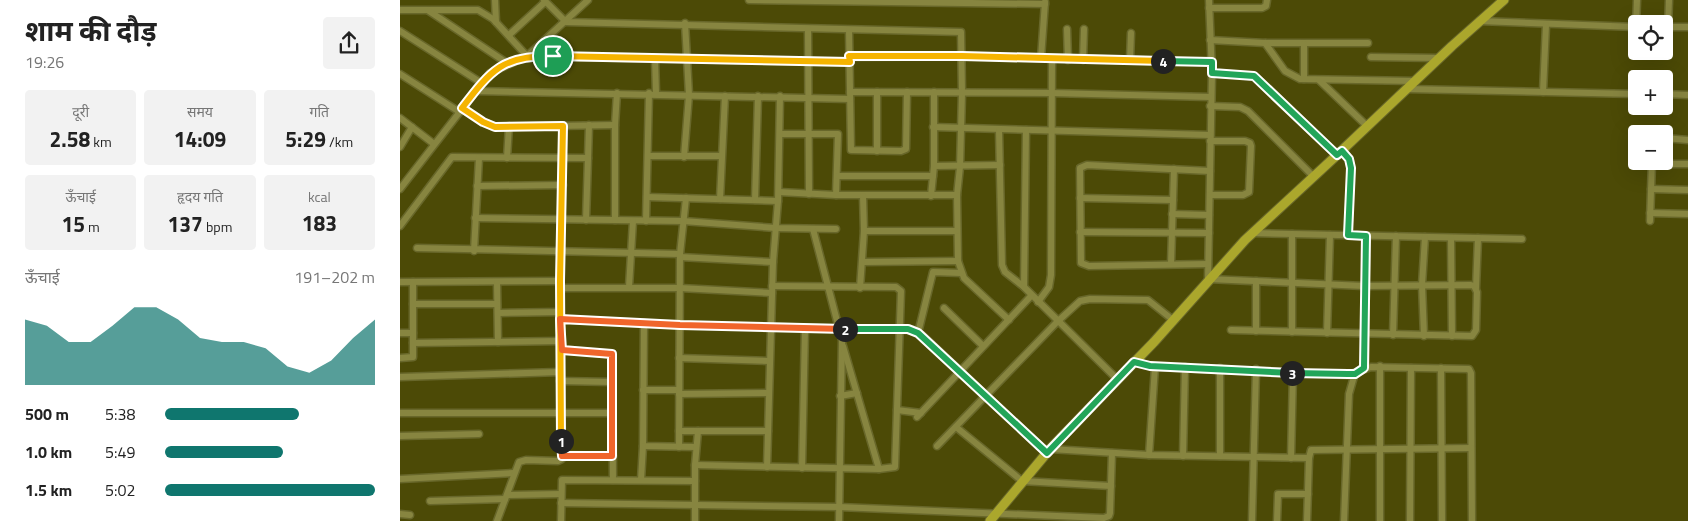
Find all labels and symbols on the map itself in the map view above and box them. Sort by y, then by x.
pin [532,35,574,77]
pin: 4 [1150,48,1176,74]
pin: 2 [832,316,858,342]
pin: 3 [1280,360,1304,386]
pin: 1 [548,428,574,454]

